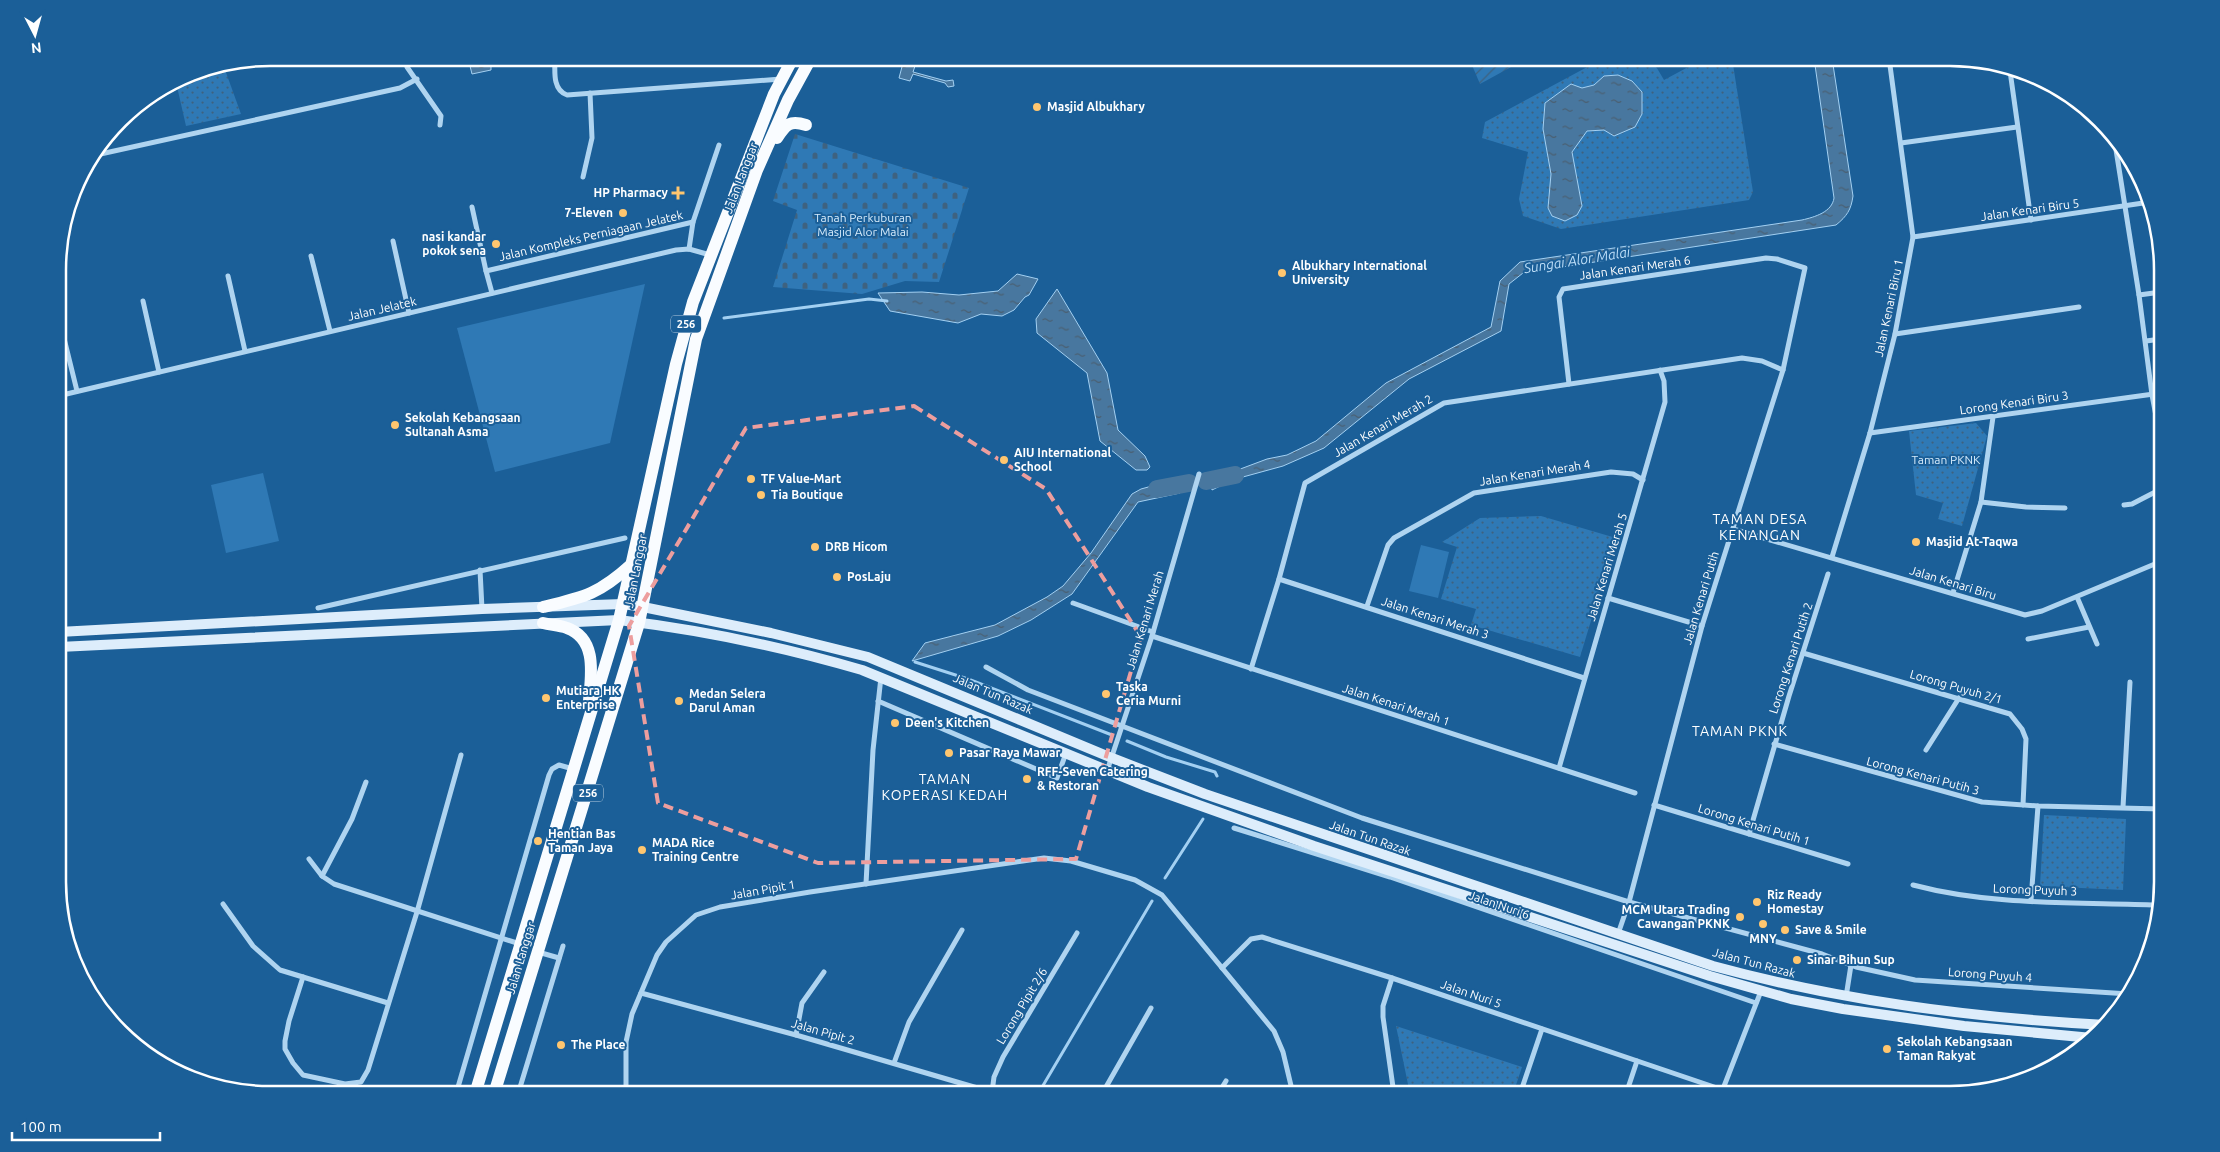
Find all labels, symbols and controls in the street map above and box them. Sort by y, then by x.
north arrow [10,10,60,60]
text: N [30,39,42,56]
place label: Masjid Albukhary [1047,100,1145,113]
marker: Masjid Albukhary [1031,101,1043,113]
street label: Jalan Langgar [721,140,760,215]
place label: HP Pharmacy [594,186,669,199]
marker: HP Pharmacy [672,187,684,199]
street label: Jalan Kenari Biru 5 [1980,196,2080,223]
place label: 7-Eleven [564,206,613,219]
marker: 7-Eleven [617,207,629,219]
street label: Jalan Kompleks Perniagaan Jelatek [498,208,684,263]
park label: Tanah Perkuburan Masjid Alor Malai [814,211,912,238]
place label: nasi kandar pokok sena [422,230,486,257]
marker: nasi kandar pokok sena [490,238,502,250]
water label: Sungai Alor Malai [1522,244,1632,276]
street label: Jalan Kenari Merah 6 [1578,253,1692,282]
street label: Jalan Kenari Biru 1 [1872,258,1905,358]
place label: Albukhary International University [1292,259,1427,286]
marker: Albukhary International University [1276,267,1288,279]
street label: Jalan Jelatek [346,294,418,323]
road number: 256 [671,316,701,332]
street label: Lorong Kenari Biru 3 [1959,388,2069,417]
street label: Jalan Kenari Merah 2 [1331,392,1435,459]
place label: Sekolah Kebangsaan Sultanah Asma [405,411,520,438]
marker: Sekolah Kebangsaan Sultanah Asma [389,419,401,431]
place label: AIU International School [1014,446,1112,473]
park label: Taman PKNK [1912,453,1981,466]
marker: AIU International School [998,454,1010,466]
street label: Jalan Kenari Merah 4 [1479,457,1592,488]
place label: TF Value-Mart [761,472,841,485]
marker: TF Value-Mart [745,473,757,485]
place label: Tia Boutique [771,488,843,501]
marker: Tia Boutique [755,489,767,501]
street label: Jalan Kenari Merah 5 [1584,511,1629,622]
district label: TAMAN DESA KENANGAN [1713,511,1807,543]
street label: Jalan Langgar [622,533,649,609]
place label: Masjid At-Taqwa [1926,535,2018,548]
marker: Masjid At-Taqwa [1910,536,1922,548]
place label: DRB Hicom [825,540,888,553]
marker: DRB Hicom [809,541,821,553]
street label: Jalan Kenari Putih [1680,550,1721,646]
street label: Jalan Kenari Biru [1908,563,1998,602]
street label: Jalan Kenari Merah [1123,569,1166,671]
place label: PosLaju [847,570,891,583]
marker: PosLaju [831,571,843,583]
street label: Jalan Kenari Merah 3 [1380,594,1490,641]
street label: Lorong Kenari Putih 2 [1766,601,1815,715]
street label: Lorong Puyuh 2/1 [1908,667,2004,706]
street label: Jalan Tun Razak [951,671,1035,716]
place label: Taska Ceria Murni [1116,680,1181,707]
street label: Jalan Kenari Merah 1 [1341,681,1451,728]
place label: Mutiara HK Enterprise [556,684,620,711]
place label: Medan Selera Darul Aman [689,687,766,714]
marker: Taska Ceria Murni [1100,688,1112,700]
marker: Mutiara HK Enterprise [540,692,552,704]
marker: Medan Selera Darul Aman [673,695,685,707]
place label: Deen's Kitchen [905,716,989,729]
marker: Deen's Kitchen [889,717,901,729]
district label: TAMAN PKNK [1692,723,1788,739]
place label: Pasar Raya Mawar [959,746,1060,759]
marker: Pasar Raya Mawar [943,747,955,759]
street label: Lorong Kenari Putih 3 [1865,754,1981,797]
place label: RFF-Seven Catering & Restoran [1037,765,1148,792]
district label: TAMAN KOPERASI KEDAH [882,771,1008,803]
marker: RFF-Seven Catering & Restoran [1021,773,1033,785]
road number: 256 [573,784,603,801]
street label: Lorong Kenari Putih 1 [1697,801,1812,848]
street label: Jalan Tun Razak [1328,818,1413,858]
place label: Hentian Bas Taman Jaya [548,827,616,854]
marker: Hentian Bas Taman Jaya [532,835,544,847]
place label: MADA Rice Training Centre [652,836,739,863]
marker: MADA Rice Training Centre [636,844,648,856]
street label: Jalan Pipit 1 [730,877,796,902]
street label: Lorong Puyuh 3 [1993,882,2077,897]
street label: Jalan Nuri 6 [1467,888,1531,921]
place label: Riz Ready Homestay [1767,888,1824,915]
marker: Riz Ready Homestay [1751,896,1763,908]
place label: MCM Utara Trading Cawangan PKNK [1622,903,1730,930]
marker: MCM Utara Trading Cawangan PKNK [1734,911,1746,923]
marker: MNY [1757,918,1769,930]
street label: Jalan Langgar [503,920,538,995]
place label: Save & Smile [1795,923,1867,936]
marker: Save & Smile [1779,924,1791,936]
place label: MNY [1749,932,1777,945]
street label: Jalan Tun Razak [1711,945,1797,980]
place label: Sinar Bihun Sup [1807,953,1895,966]
marker: Sinar Bihun Sup [1791,954,1803,966]
street label: Lorong Pipit 2/6 [994,965,1050,1046]
street label: Lorong Puyuh 4 [1948,965,2033,984]
street label: Jalan Nuri 5 [1439,977,1503,1010]
street label: Jalan Pipit 2 [790,1016,856,1047]
place label: Sekolah Kebangsaan Taman Rakyat [1897,1035,2012,1062]
place label: The Place [571,1038,626,1051]
marker: The Place [555,1039,567,1051]
marker: Sekolah Kebangsaan Taman Rakyat [1881,1043,1893,1055]
scale bar [12,1110,160,1142]
text: 100 m [20,1118,62,1135]

